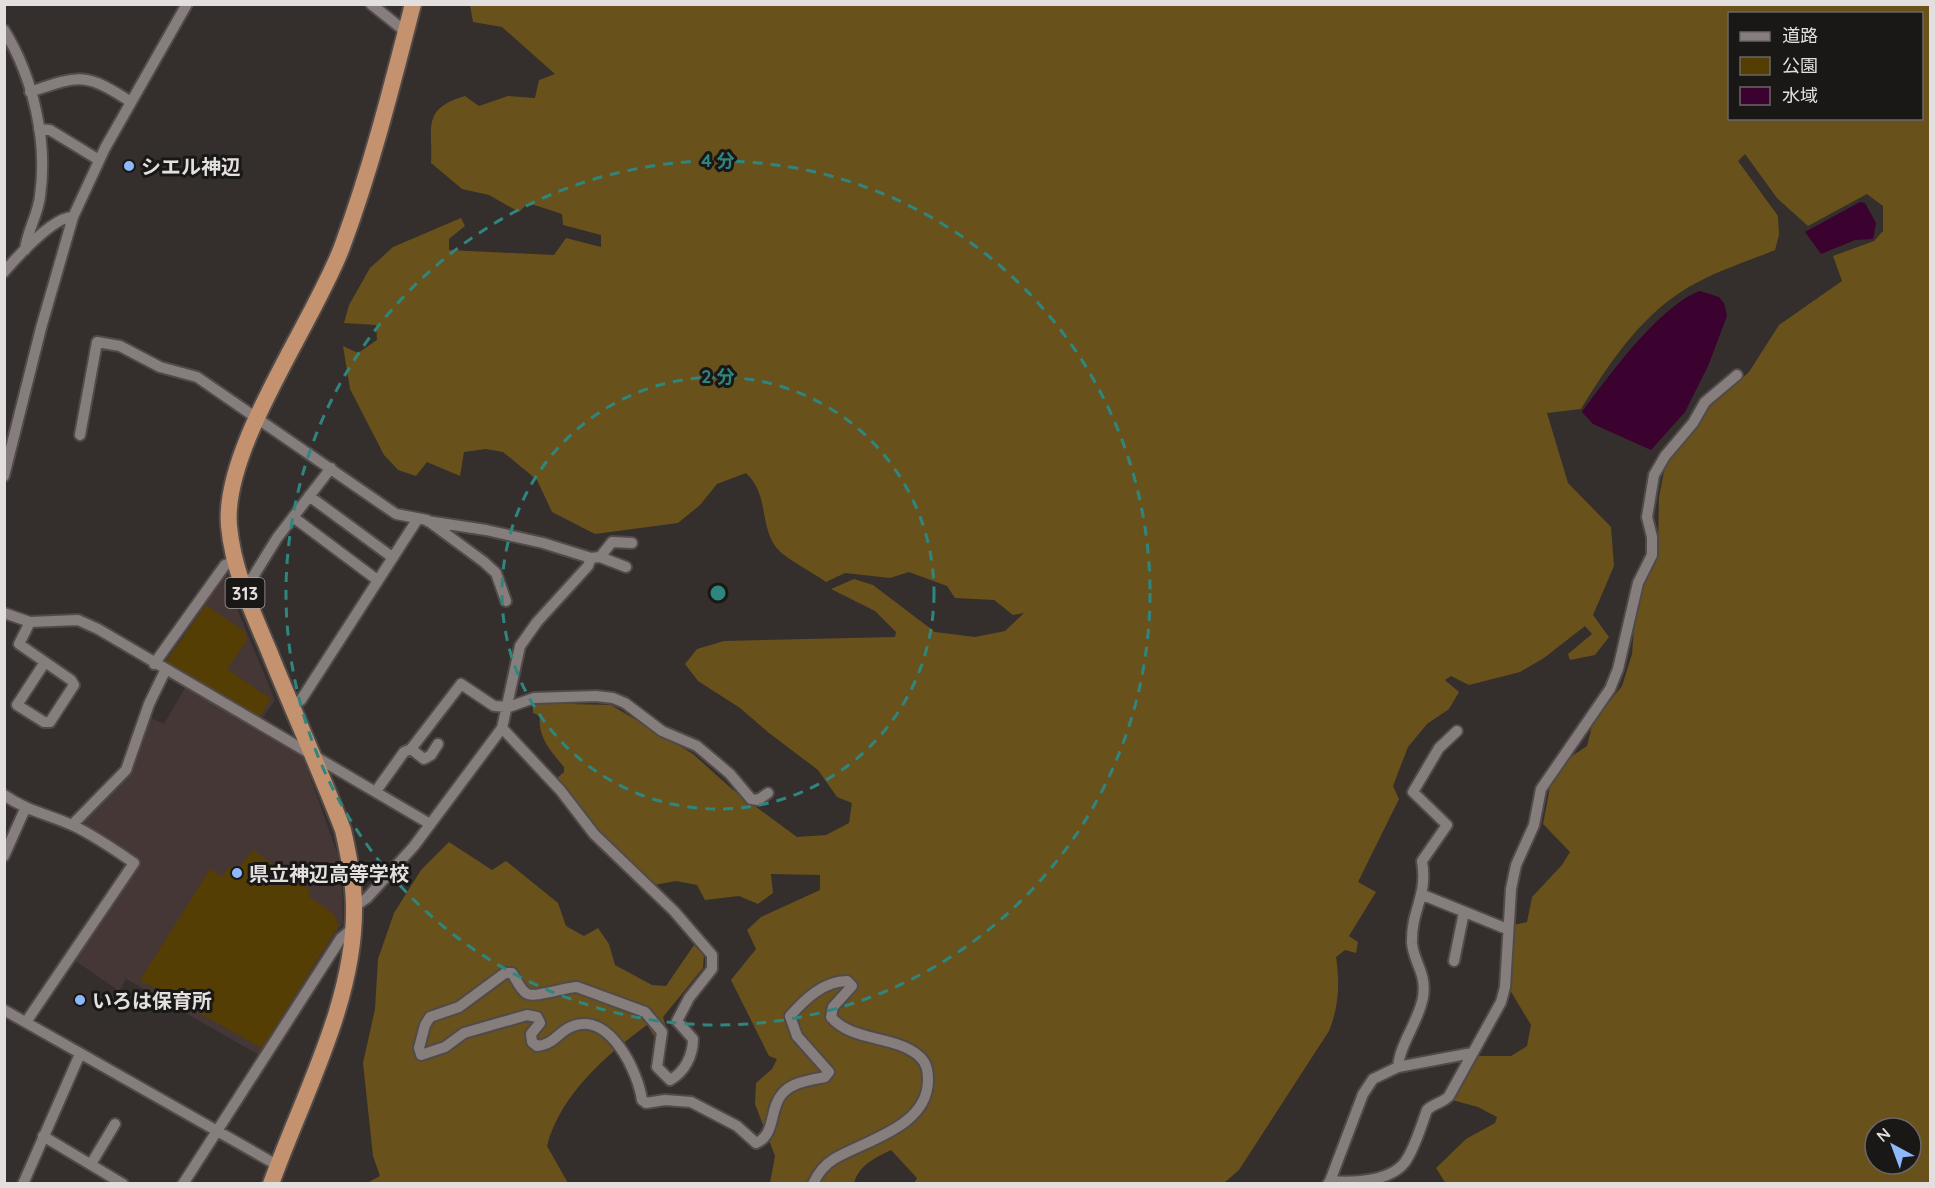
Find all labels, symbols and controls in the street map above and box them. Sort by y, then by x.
legend [1728,12,1923,120]
text: 道路 [1782,24,1818,47]
text: 公園 [1782,54,1818,77]
text: 水域 [1782,84,1818,107]
text: 4 分 [701,149,735,172]
place label: シエル神辺 [141,154,241,179]
marker: シエル神辺 [122,159,136,173]
text: 2 分 [701,365,735,388]
road number: 313 [226,578,264,608]
centre of rings [708,583,728,603]
place label: 県立神辺高等学校 [249,861,409,886]
marker: 県立神辺高等学校 [230,866,244,880]
place label: いろは保育所 [92,988,212,1013]
marker: いろは保育所 [73,993,87,1007]
north arrow [1863,1116,1923,1176]
text: N [1872,1123,1894,1146]

